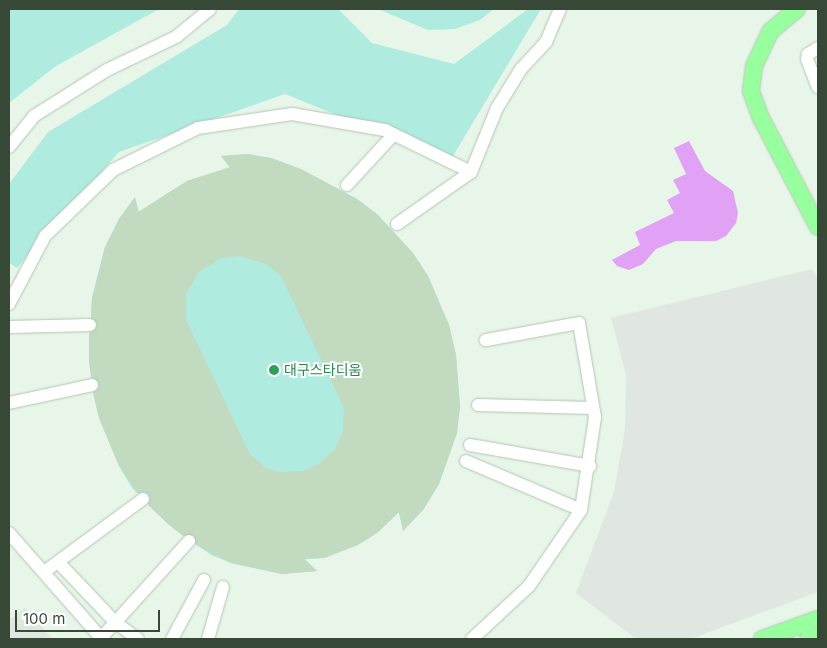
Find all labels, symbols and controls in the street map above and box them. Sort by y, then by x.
place label: 대구스타디움 [284,362,361,378]
marker: 대구스타디움 [268,364,280,376]
scale bar [18,600,162,632]
text: 100 m [23,609,65,628]

